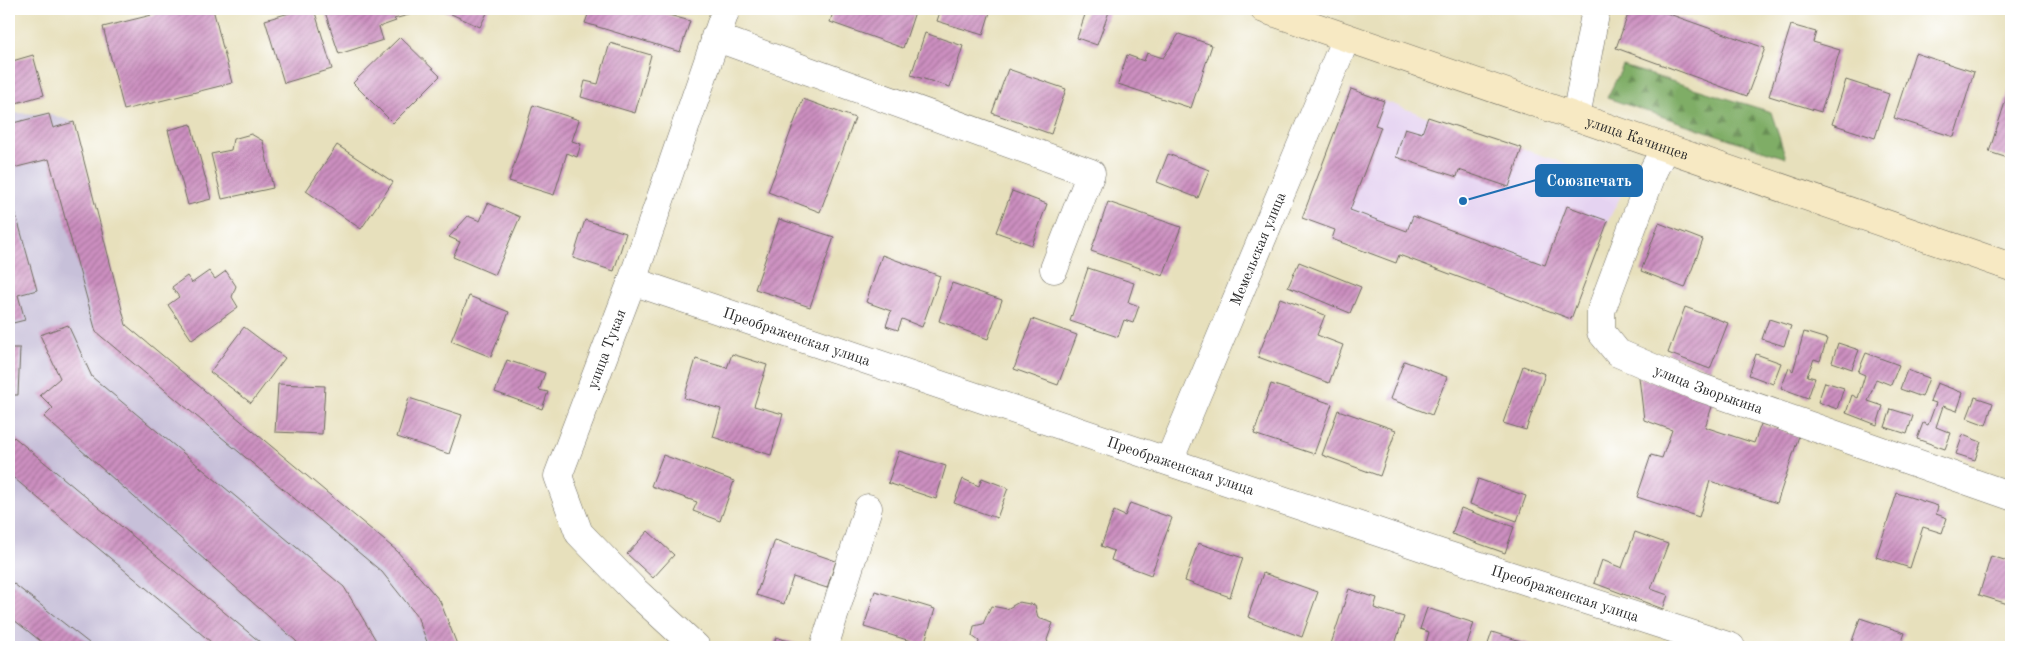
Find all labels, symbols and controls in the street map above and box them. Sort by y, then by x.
street label: улица Качинцев [1584,115,1690,164]
callout: Союзпечать [1536,165,1642,196]
text: Союзпечать [1546,174,1632,190]
street label: Мемельская улица [1229,190,1290,308]
street label: Преображенская улица [721,306,873,370]
street label: улица Тукая [586,307,630,392]
street label: улица Зворыкина [1652,363,1765,418]
street label: Преображенская улица [1105,435,1256,499]
street label: Преображенская улица [1489,564,1641,626]

